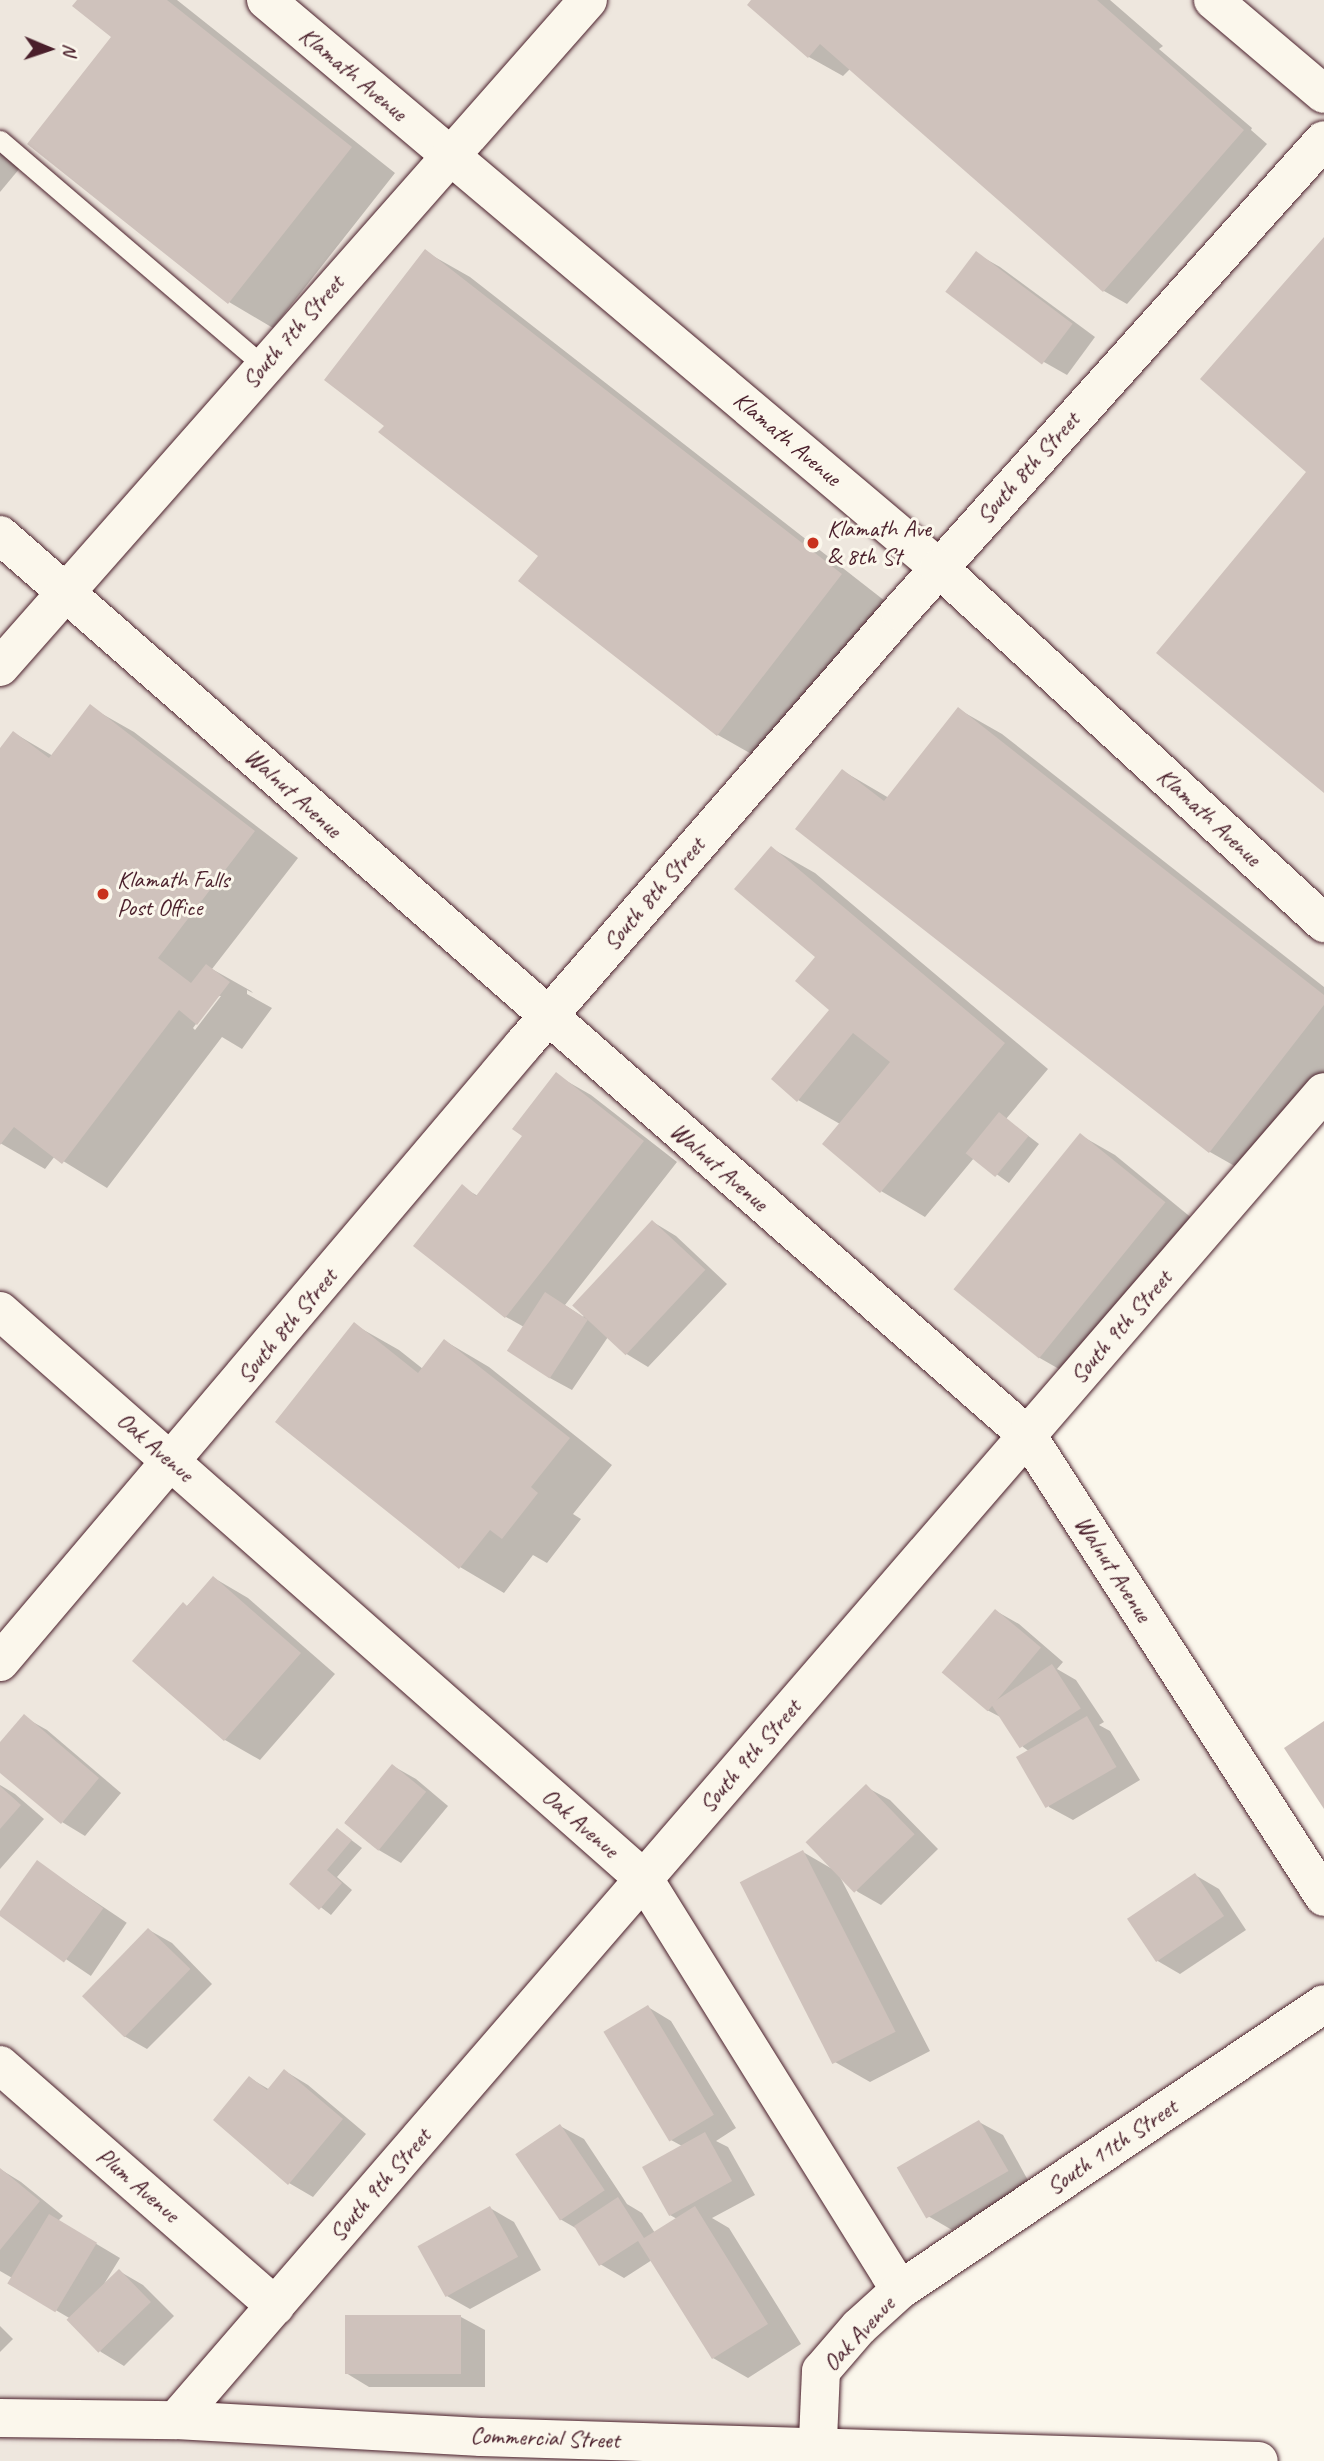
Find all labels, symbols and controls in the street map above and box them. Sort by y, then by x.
north arrow [14,14,84,84]
street label: Klamath Avenue [294,21,412,127]
text: N [58,43,82,56]
street label: South 7th Street [236,269,350,395]
street label: Klamath Avenue [728,386,846,492]
street label: South 8th Street [970,406,1086,530]
place label: Klamath Ave & 8th St [827,515,931,571]
marker: Klamath Ave & 8th St [805,535,821,551]
street label: Walnut Avenue [239,742,347,844]
street label: Klamath Avenue [1151,762,1267,872]
street label: South 8th Street [597,831,711,957]
place label: Klamath Falls Post Office [117,866,230,922]
marker: Klamath Falls Post Office [95,886,111,902]
street label: Walnut Avenue [664,1117,774,1217]
street label: South 8th Street [231,1263,343,1389]
street label: South 9th Street [1064,1264,1178,1390]
street label: Oak Avenue [111,1406,199,1488]
street label: Walnut Avenue [1068,1511,1158,1627]
street label: South 9th Street [693,1693,807,1819]
street label: Oak Avenue [536,1782,624,1864]
street label: South 11th Street [1041,2093,1183,2201]
street label: South 9th Street [323,2122,437,2248]
street label: Plum Avenue [91,2141,185,2229]
street label: Oak Avenue [817,2290,901,2378]
street label: Commercial Street [470,2421,620,2455]

